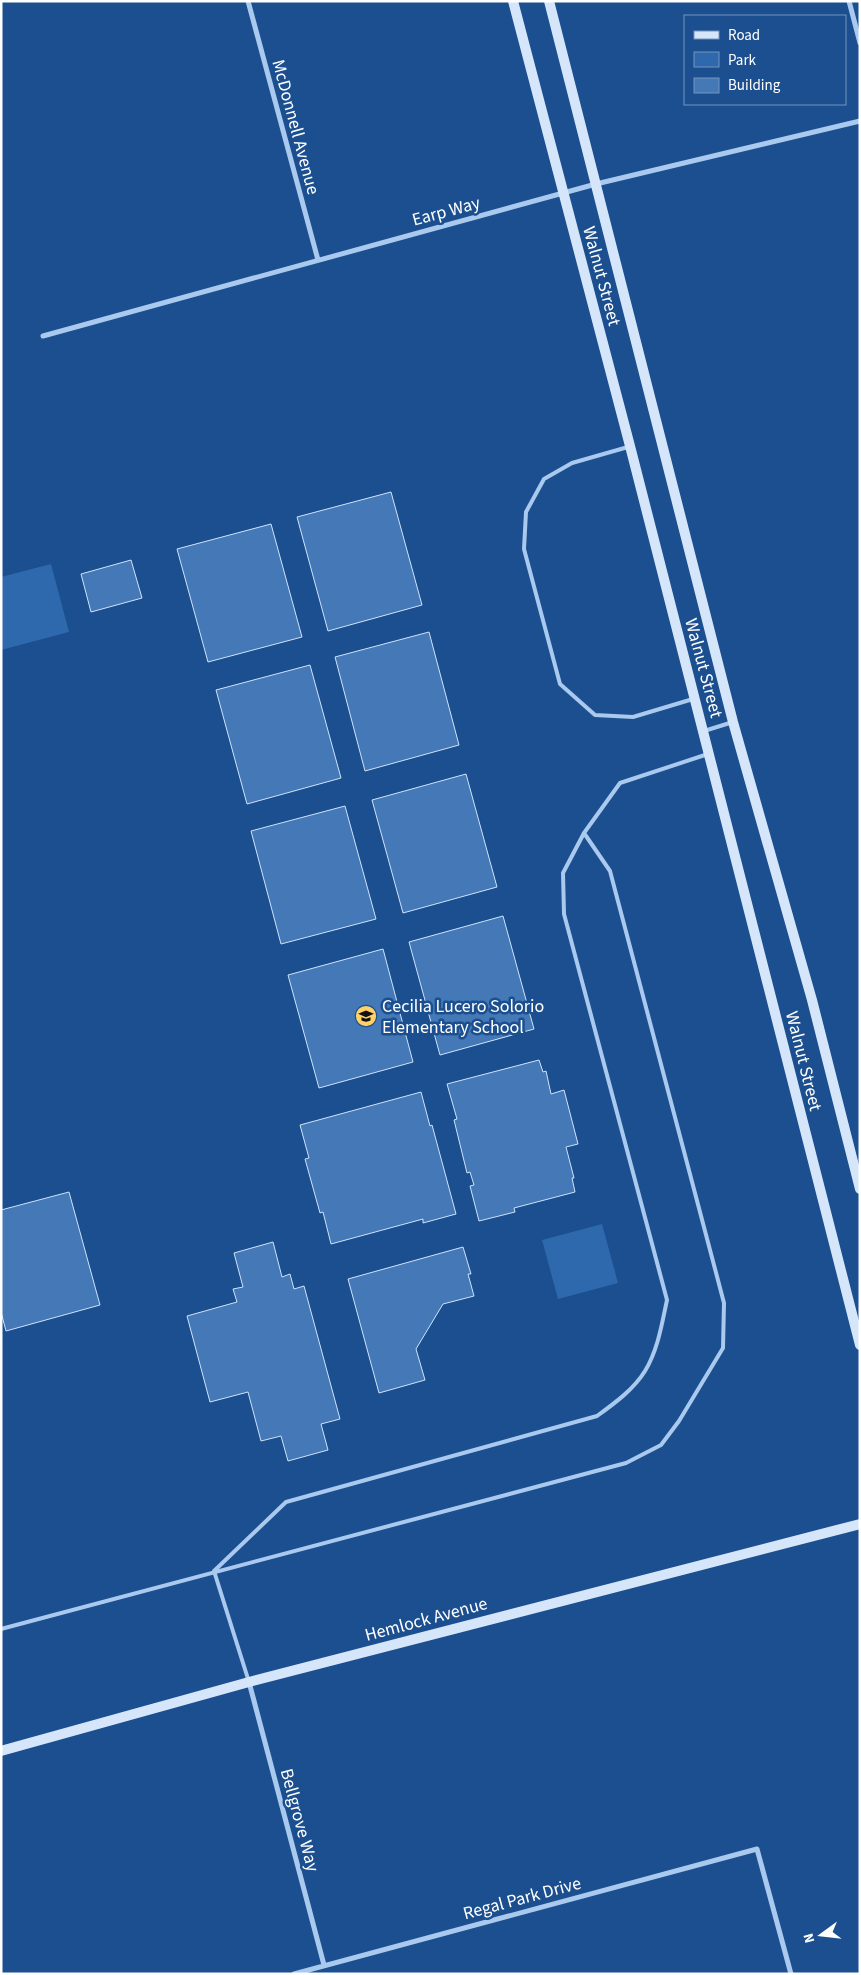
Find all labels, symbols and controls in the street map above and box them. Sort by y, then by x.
legend [684,15,846,105]
text: Road [728,25,760,46]
text: Park [728,50,757,71]
street label: McDonnell Avenue [265,57,326,198]
text: Building [728,75,781,96]
street label: Earp Way [409,190,484,233]
street label: Walnut Street [576,224,627,329]
street label: Walnut Street [678,616,729,721]
place label: Cecilia Lucero Solorio Elementary School [382,994,544,1040]
school or university icon: Cecilia Lucero Solorio Elementary School [354,1004,378,1028]
street label: Walnut Street [779,1009,828,1114]
street label: Hemlock Avenue [362,1591,490,1648]
street label: Bellgrove Way [274,1766,325,1875]
street label: Regal Park Drive [460,1871,584,1926]
north arrow [796,1910,846,1960]
text: N [799,1931,820,1945]

